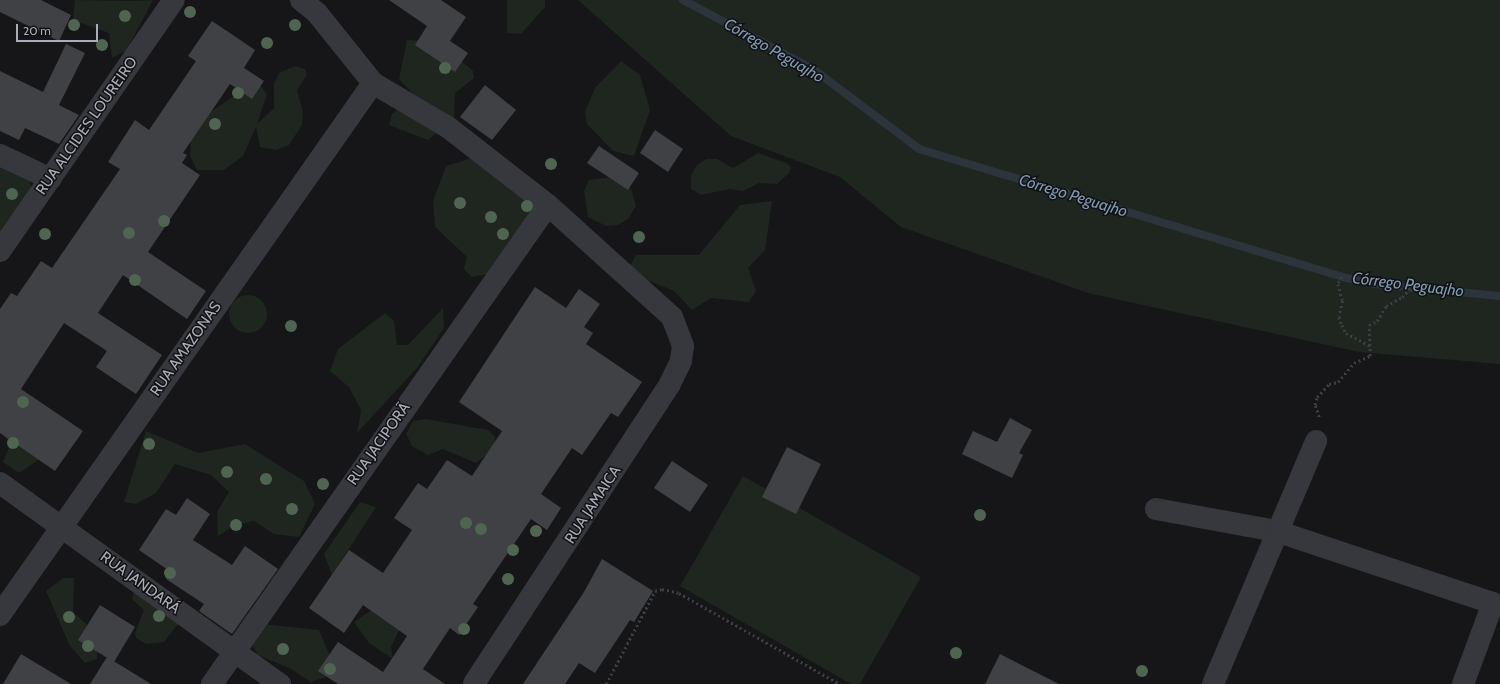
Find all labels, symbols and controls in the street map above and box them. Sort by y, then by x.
water label: Córrego Peguajho [721,15,827,87]
scale bar [18,16,100,42]
text: 20 m [23,23,51,38]
street label: RUA ALCIDES LOUREIRO [32,53,142,199]
water label: Córrego Peguajho [1016,170,1130,222]
water label: Córrego Peguajho [1351,269,1465,301]
street label: RUA AMAZONAS [147,298,225,400]
street label: RUA JACIPORÃ [344,399,414,489]
street label: RUA JAMAICA [561,463,625,547]
street label: RUA JANDARÁ [97,548,183,618]

